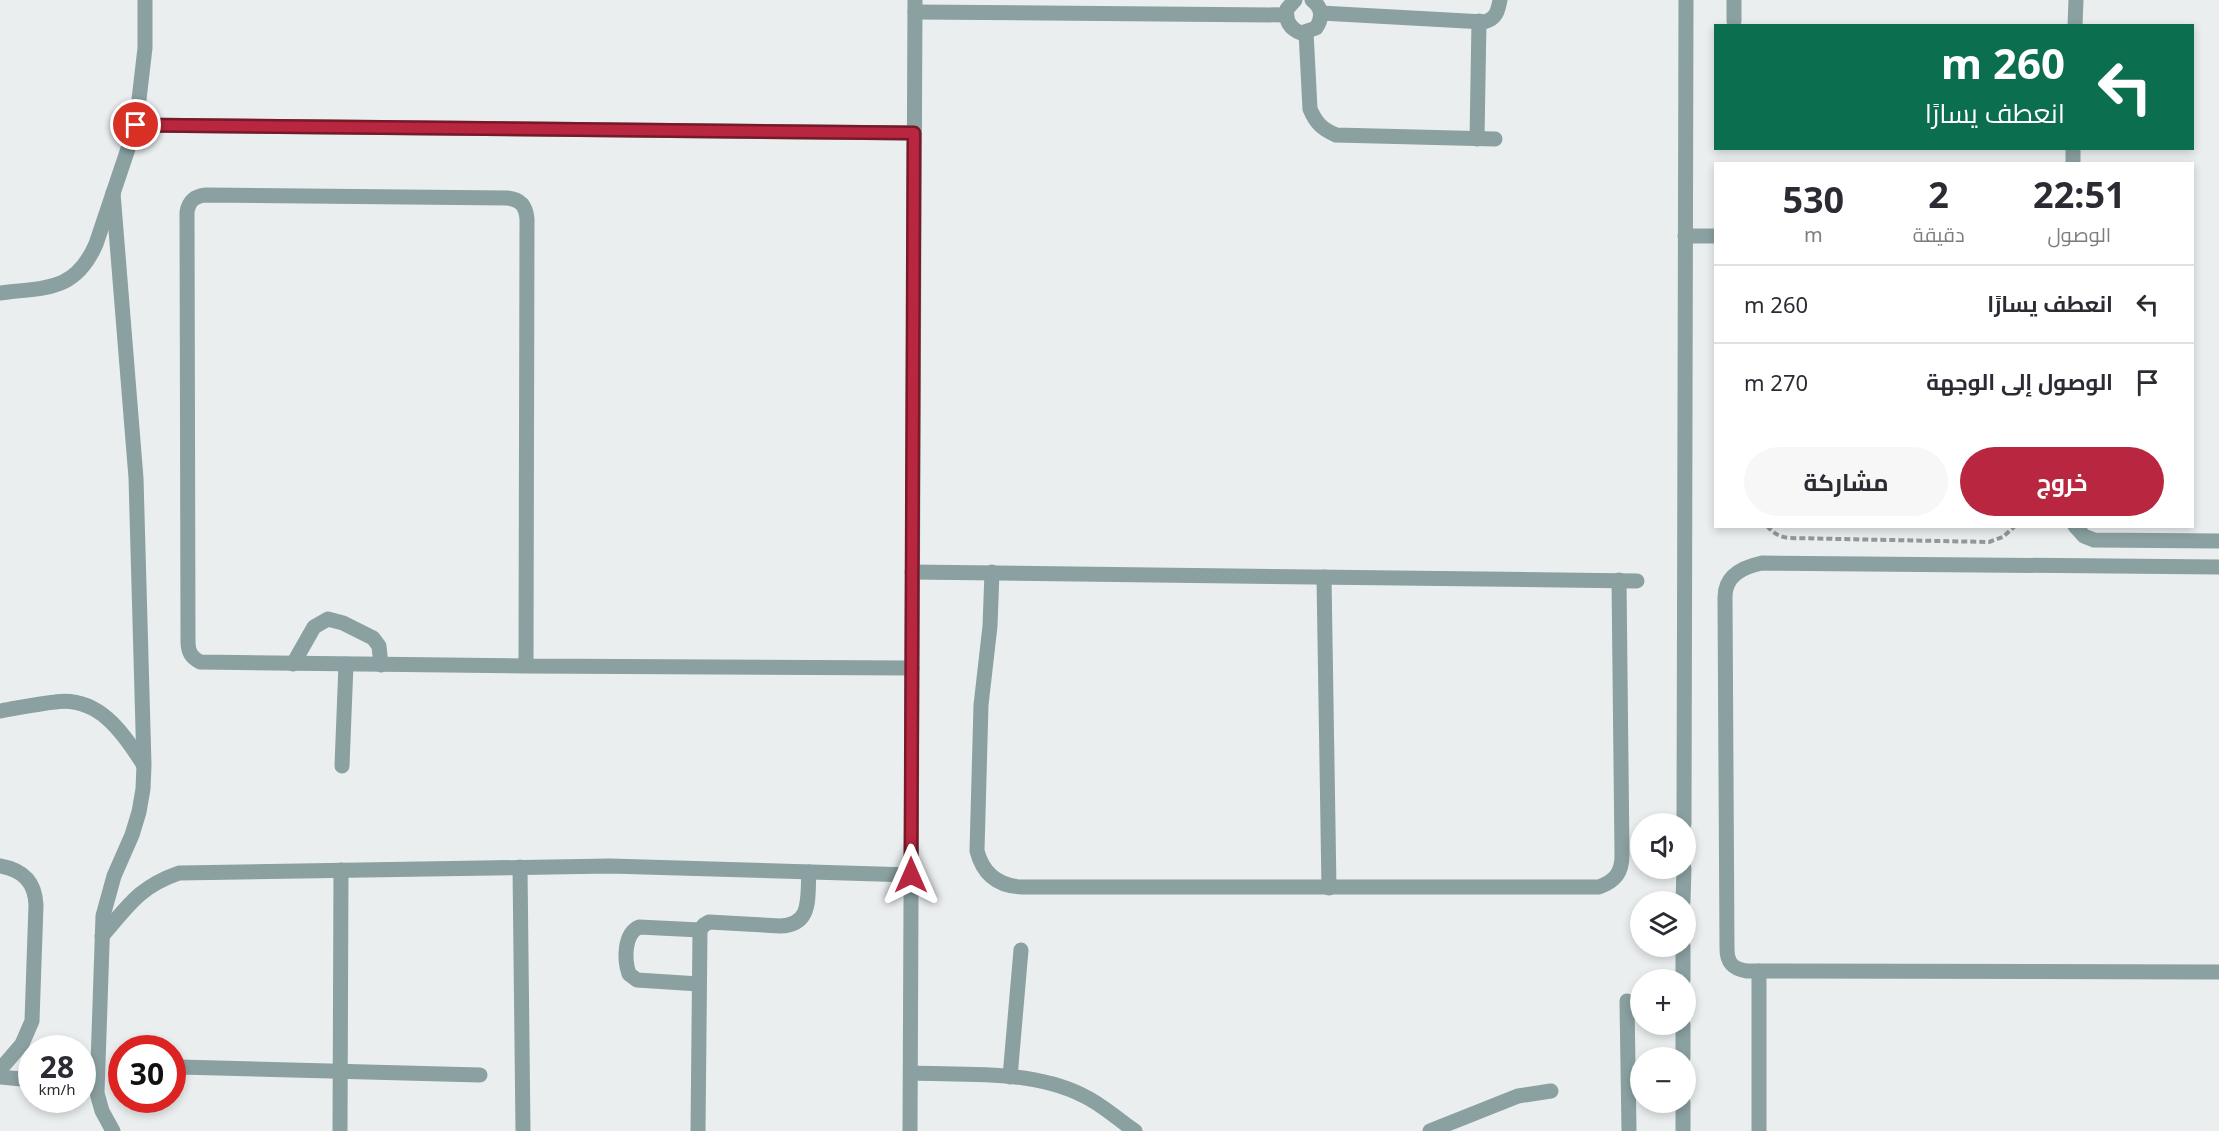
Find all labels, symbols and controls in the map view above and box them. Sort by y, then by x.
text: 260 m [1941,34,2065,91]
icon: left [2086,48,2164,126]
text: انعطف يسارًا [1925,94,2065,131]
pin [110,99,161,150]
icon: arrive [119,108,152,141]
text: 2 [1928,170,1949,219]
text: 22:51 [2033,170,2126,219]
text: 530 [1782,175,1844,224]
text: m [1804,221,1823,248]
text: دقيقة [1913,221,1965,248]
text: الوصول [2047,221,2111,248]
text: انعطف يسارًا [1987,288,2113,318]
icon: left [2131,288,2164,321]
text: 260 m [1744,289,1808,319]
text: الوصول إلى الوجهة [1926,366,2113,396]
icon: arrive [2131,366,2164,399]
text: 270 m [1744,367,1808,397]
button: مشاركة [1744,447,1948,516]
button: خروج [1960,447,2164,516]
map controls [1630,813,1696,1113]
button: sound [1630,813,1696,879]
position arrow [879,843,943,907]
button: layers [1630,891,1696,957]
button: + [1630,969,1696,1035]
speed limit sign: 30 [108,1035,186,1113]
text: 28 [40,1046,74,1087]
button: − [1630,1047,1696,1113]
text: km/h [39,1079,75,1099]

